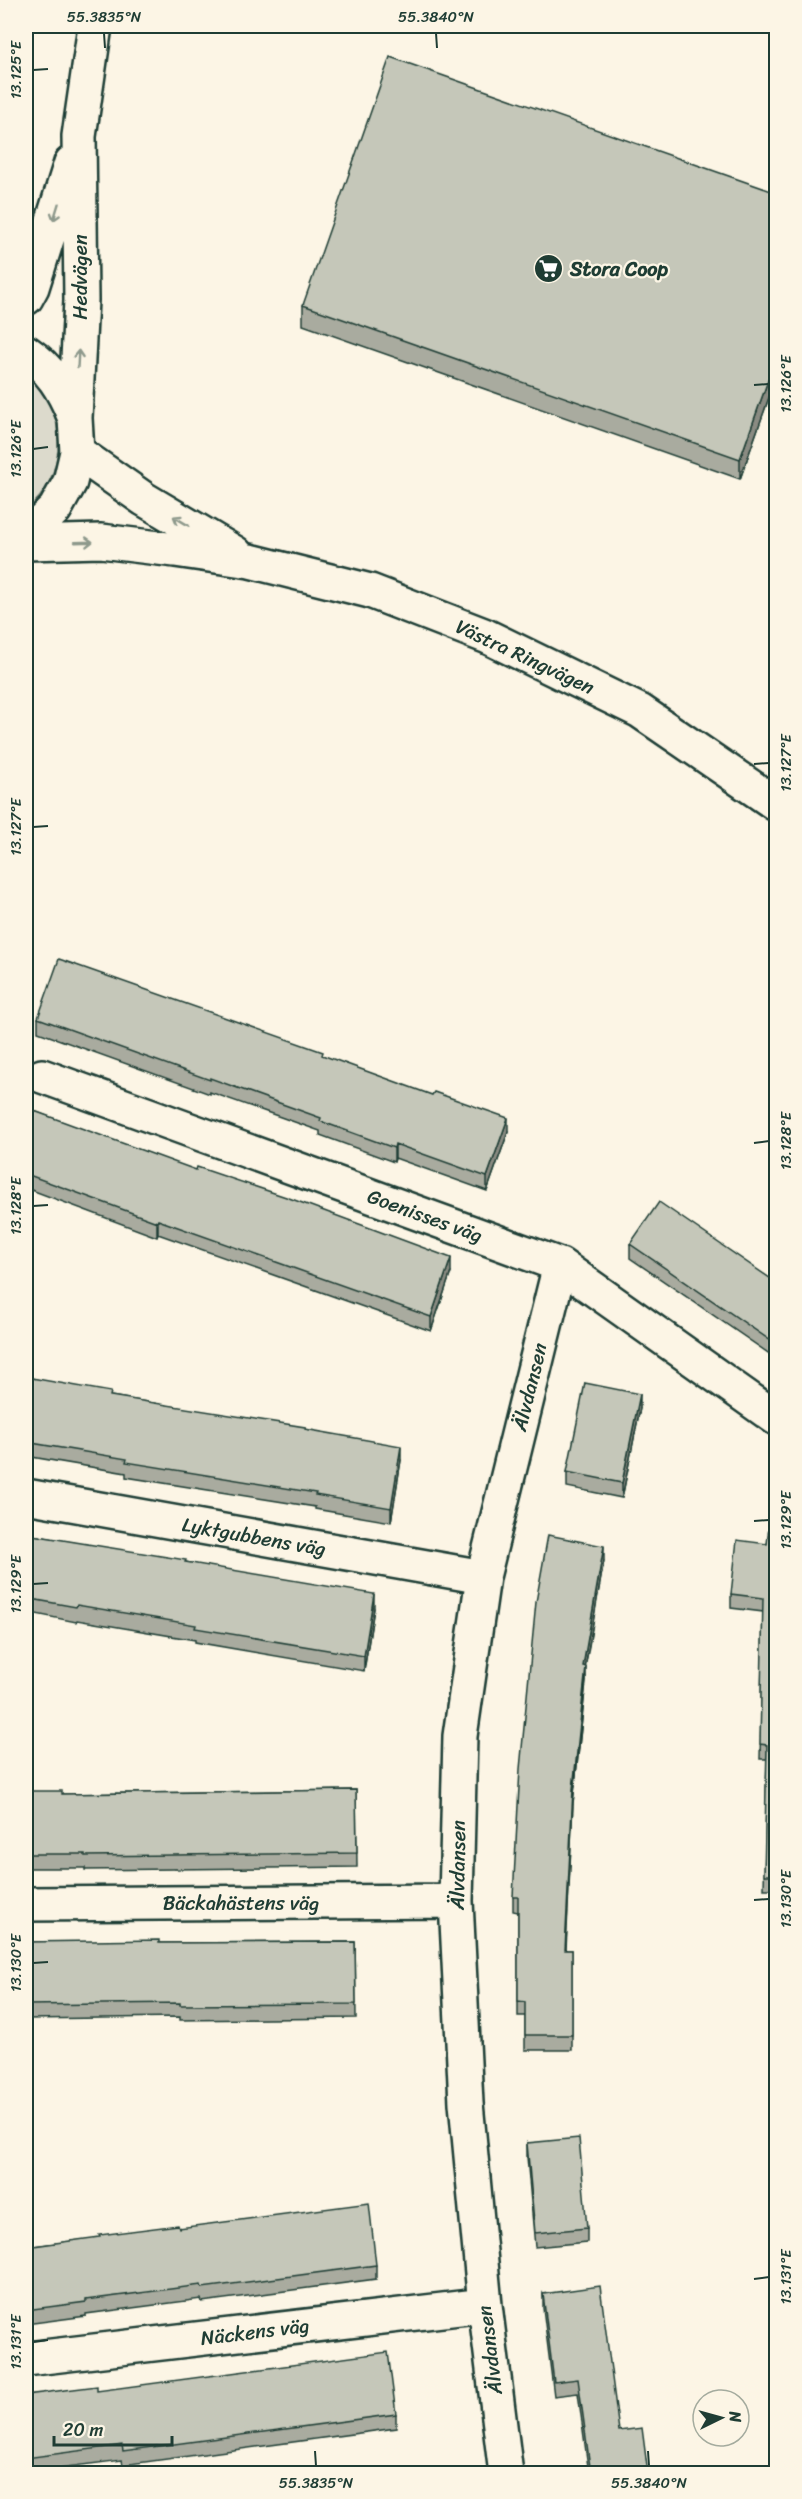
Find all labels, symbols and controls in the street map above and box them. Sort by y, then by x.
text: 55.3835°N [67,4,142,30]
text: 55.3840°N [398,4,475,30]
text: 13.125°E [3,39,29,99]
one-way arrow [49,202,60,221]
street label: Hedvägen [63,234,98,320]
place label: Stora Coop [569,252,668,287]
supermarket icon: Stora Coop [533,253,565,285]
one-way arrow [72,350,83,370]
text: 13.126°E [773,354,799,413]
text: 13.126°E [3,419,29,478]
one-way arrow [173,514,190,526]
one-way arrow [73,536,93,547]
street label: Västra Ringvägen [449,609,601,705]
text: 13.127°E [773,733,799,792]
text: 13.127°E [3,797,29,856]
text: 13.128°E [773,1110,799,1170]
text: 13.128°E [3,1175,29,1235]
street label: Goenisses väg [362,1179,488,1253]
street label: Älvdansen [502,1339,558,1436]
text: 13.129°E [773,1489,799,1549]
street label: Lyktgubbens väg [179,1507,329,1567]
text: 13.129°E [3,1553,29,1613]
street label: Älvdansen [440,1820,476,1911]
text: 13.130°E [773,1868,799,1928]
street label: Bäckahästens väg [163,1886,319,1921]
text: 13.130°E [3,1932,29,1992]
text: 13.131°E [773,2248,799,2305]
street label: Älvdansen [467,2303,513,2398]
street label: Näckens väg [199,2308,311,2356]
text: 13.131°E [3,2313,29,2370]
north arrow [691,2388,751,2448]
scale bar [54,2409,172,2447]
text: N [720,2409,750,2424]
text: 20 m [63,2414,103,2446]
text: 55.3835°N [279,2470,354,2496]
text: 55.3840°N [611,2470,688,2496]

